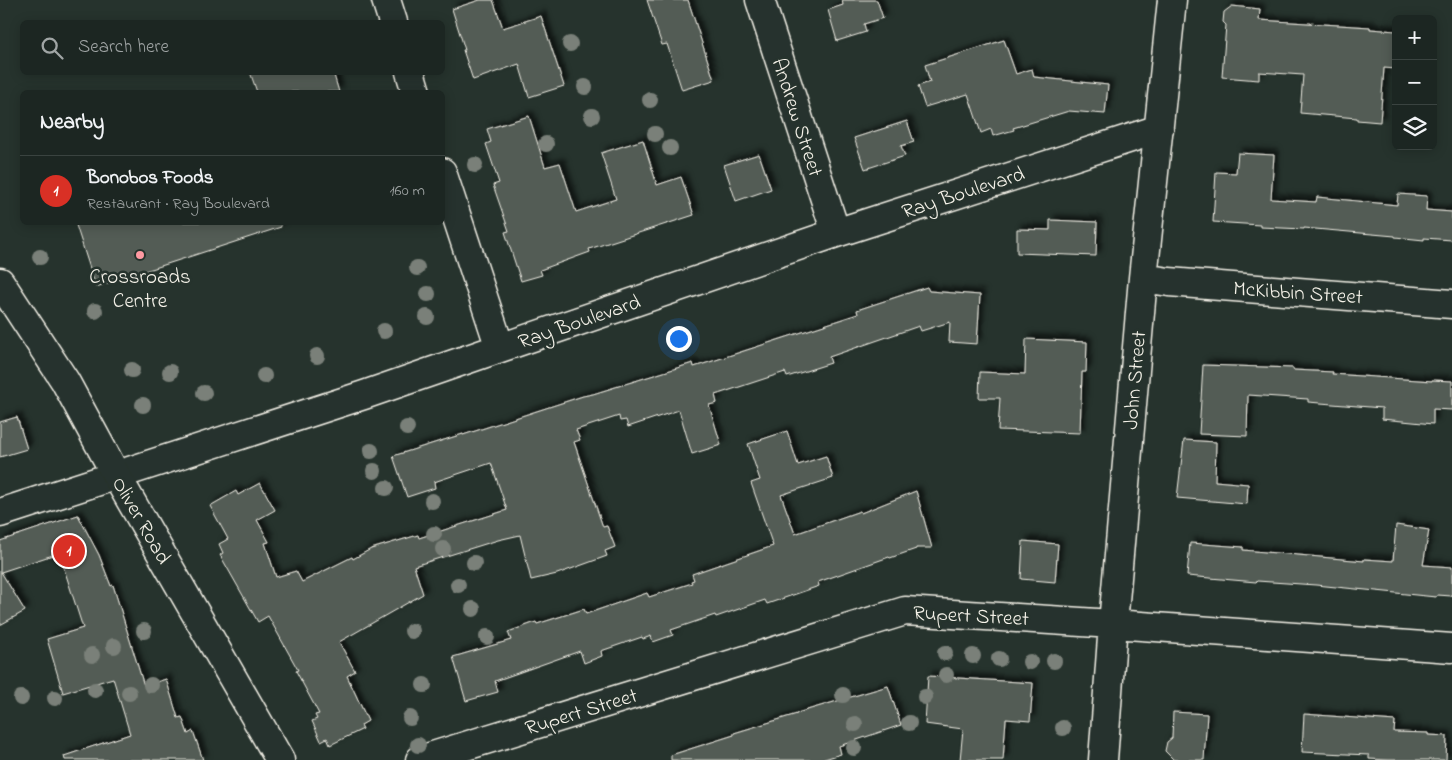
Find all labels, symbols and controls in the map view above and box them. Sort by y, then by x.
map controls [1392,15,1437,150]
button: + [1392,15,1437,60]
search box [20,20,445,75]
icon: search [38,34,66,62]
text: Search here [78,34,169,61]
street label: Andrew Street [763,55,829,181]
button: − [1392,60,1437,105]
button: layers [1392,105,1437,150]
text: Nearby [40,108,104,138]
street label: Ray Boulevard [898,160,1030,230]
text: Bonobos Foods [87,165,213,192]
text: 1 [53,179,59,203]
text: 160 m [390,179,425,203]
text: Restaurant · Ray Boulevard [87,192,270,216]
marker: Crossroads Centre [134,249,146,261]
place label: Crossroads Centre [89,263,191,317]
street label: McKibbin Street [1232,275,1364,313]
street label: Ray Boulevard [514,288,646,360]
your location [666,326,692,352]
street label: John Street [1117,330,1155,431]
street label: Oliver Road [103,472,178,571]
pin: 1 [53,532,85,570]
street label: Rupert Street [912,599,1030,635]
street label: Rupert Street [522,682,642,744]

